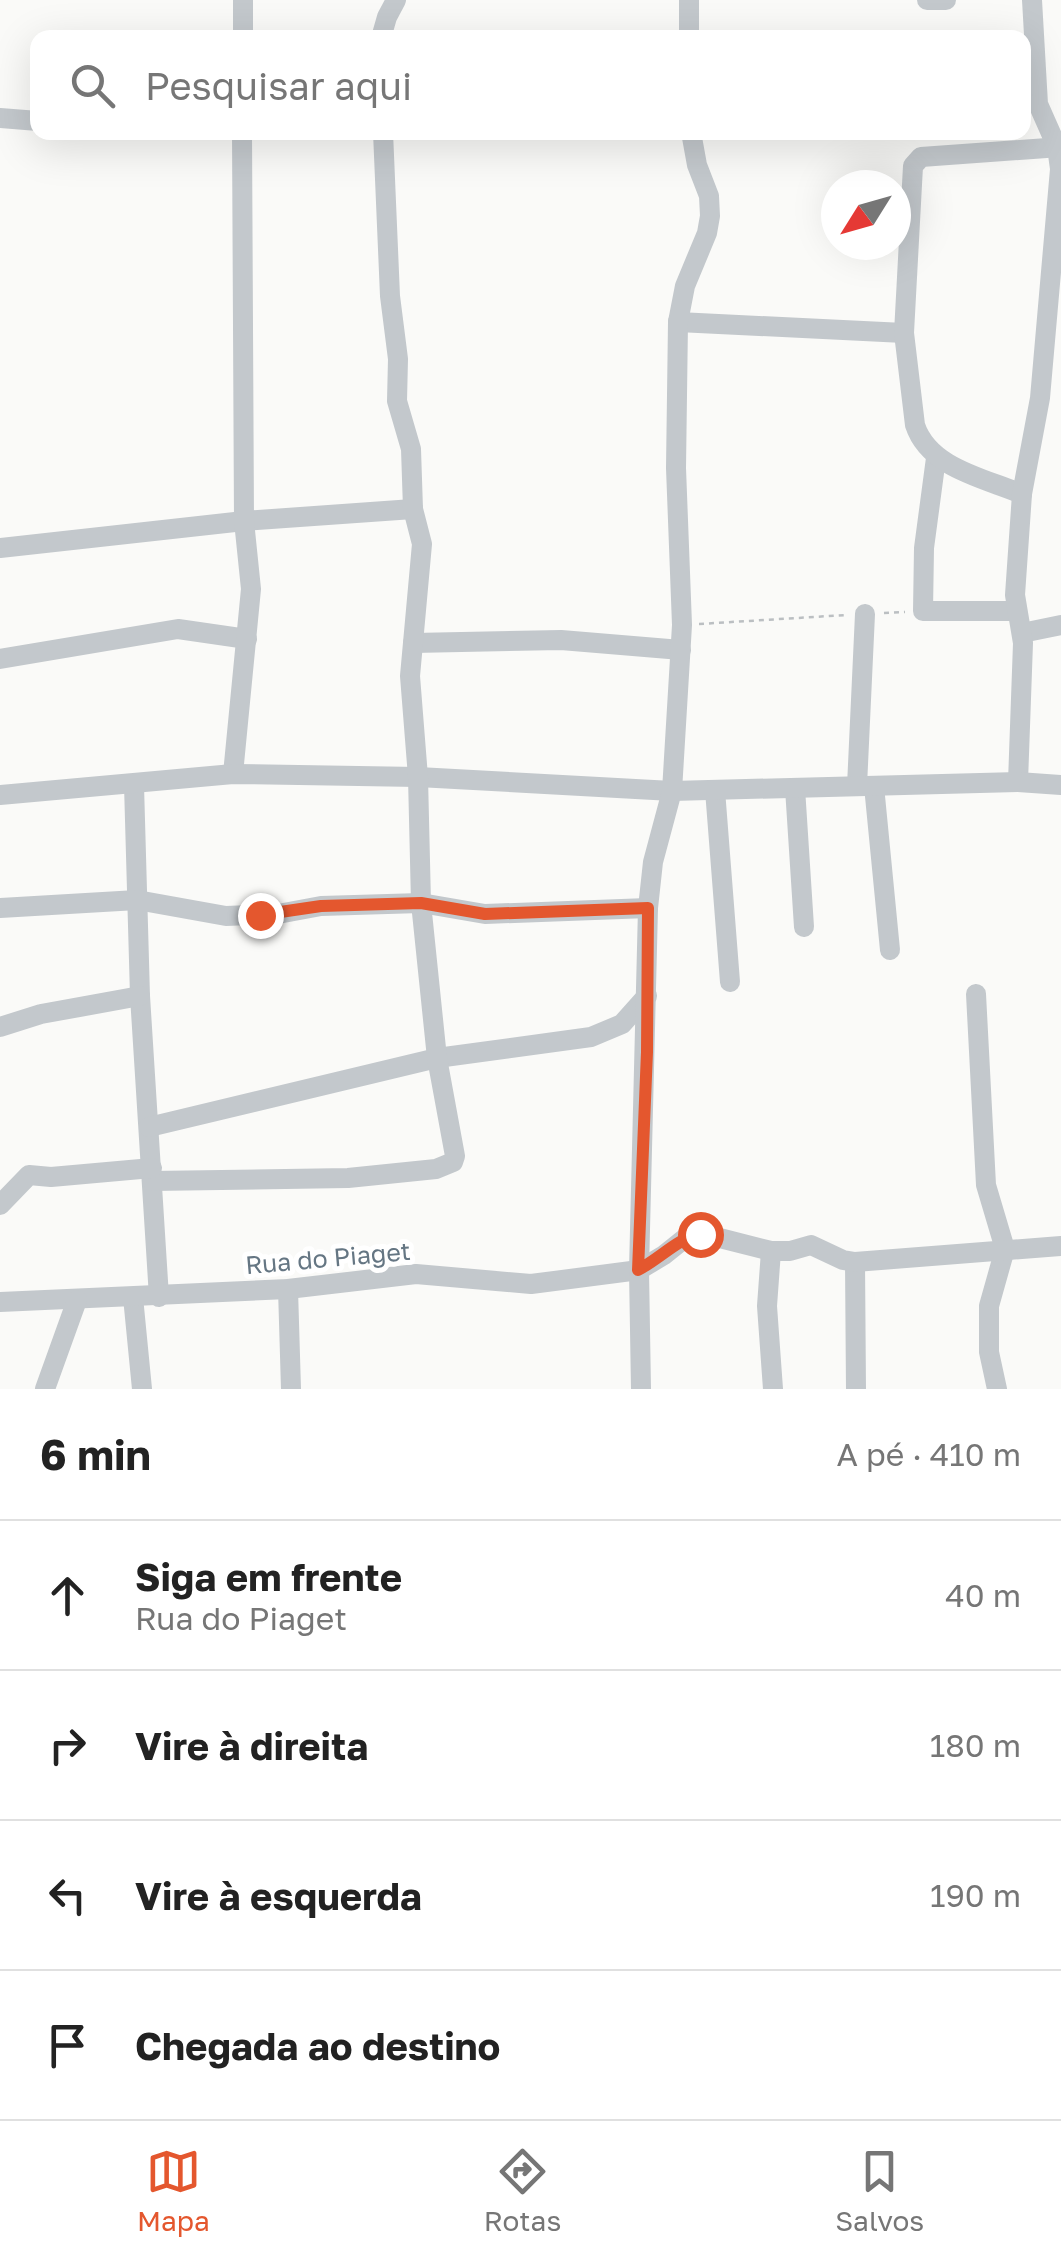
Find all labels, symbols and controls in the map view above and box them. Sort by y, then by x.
search box [30,30,1031,140]
icon: search [65,58,120,113]
text: Pesquisar aqui [145,63,412,108]
north arrow [821,170,911,260]
route end [238,893,284,939]
route start [678,1212,724,1258]
street label: Rua do Piaget [244,1235,412,1280]
text: 6 min [40,1429,151,1479]
text: A pé · 410 m [837,1435,1021,1473]
text: Siga em frente [135,1554,402,1599]
icon: ahead [40,1568,95,1623]
text: 40 m [945,1576,1021,1614]
text: Rua do Piaget [135,1599,347,1637]
icon: right [40,1718,95,1773]
text: Vire à direita [135,1723,368,1768]
text: 180 m [930,1726,1021,1764]
icon: left [40,1868,95,1923]
text: Vire à esquerda [135,1873,422,1918]
text: 190 m [930,1876,1021,1914]
icon: arrive [40,2018,95,2073]
text: Chegada ao destino [135,2023,500,2068]
tab: Mapa [137,2144,210,2237]
tab: Rotas [484,2144,561,2237]
tab: Salvos [835,2144,924,2237]

